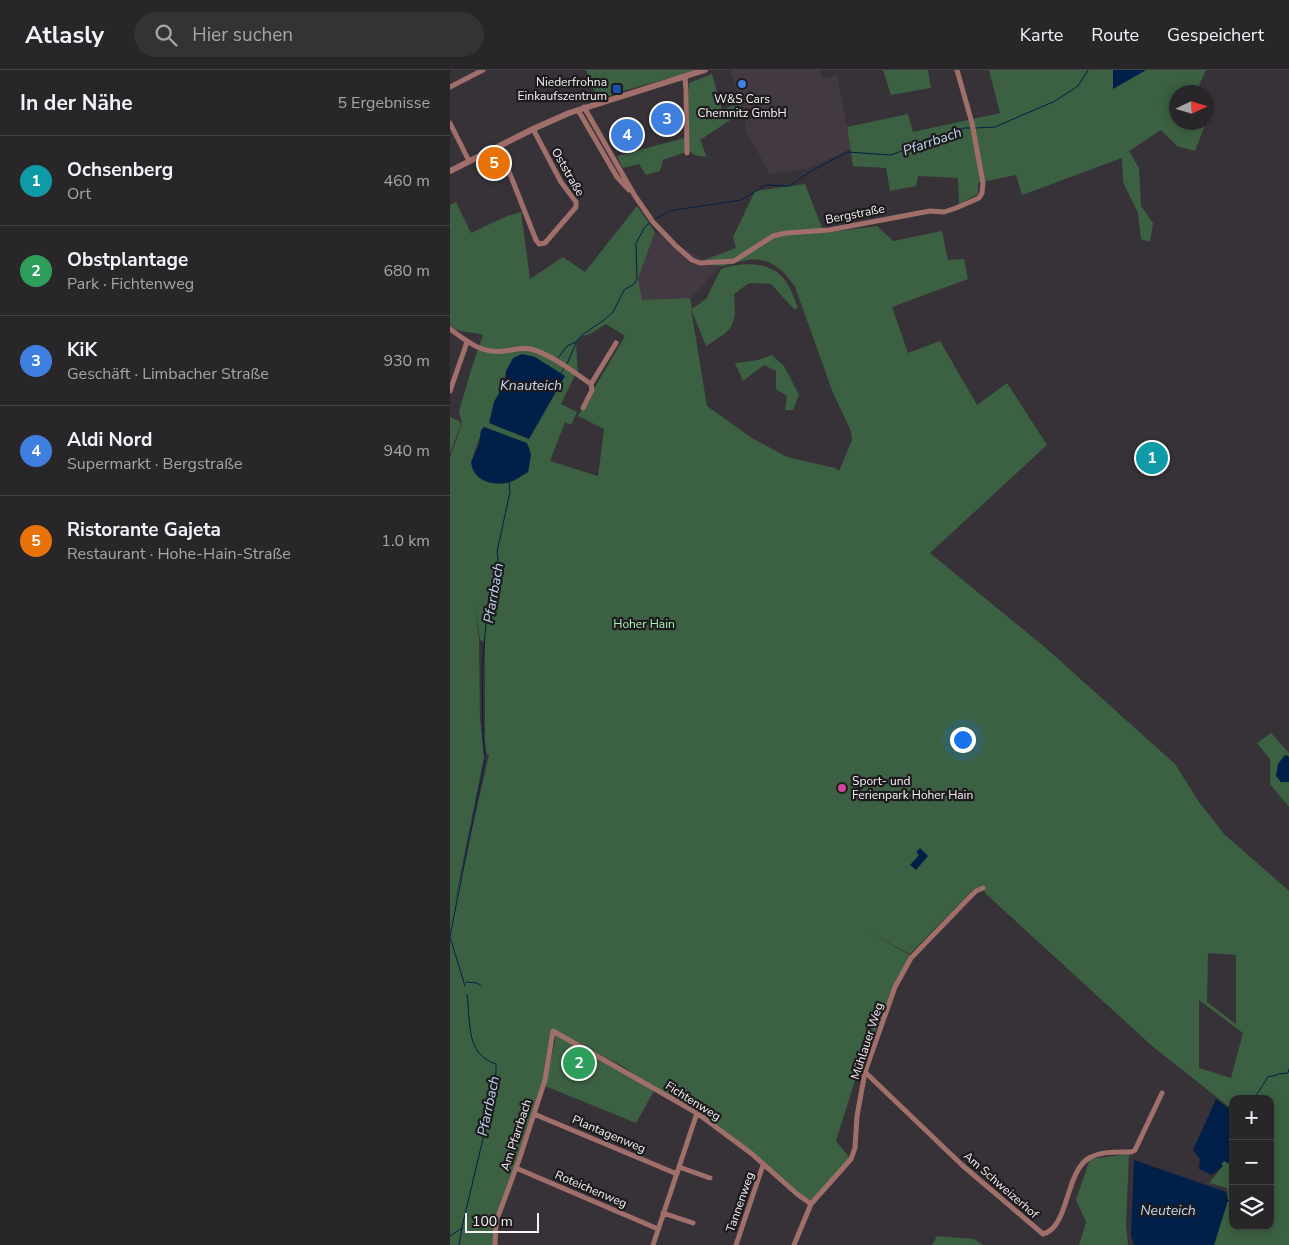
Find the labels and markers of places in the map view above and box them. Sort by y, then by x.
place label: Niederfrohna Einkaufszentrum [518,74,607,104]
marker: W&S Cars Chemnitz GmbH [736,78,748,90]
marker: Niederfrohna Einkaufszentrum [611,83,623,95]
place label: W&S Cars Chemnitz GmbH [697,91,787,121]
pin: 3 [651,100,683,138]
pin: 4 [611,116,643,154]
pin: 5 [478,144,510,182]
pin: 1 [1136,439,1168,477]
place label: Sport- und Ferienpark Hoher Hain [852,773,973,803]
marker: Sport- und Ferienpark Hoher Hain [836,782,848,794]
pin: 2 [563,1044,595,1082]

